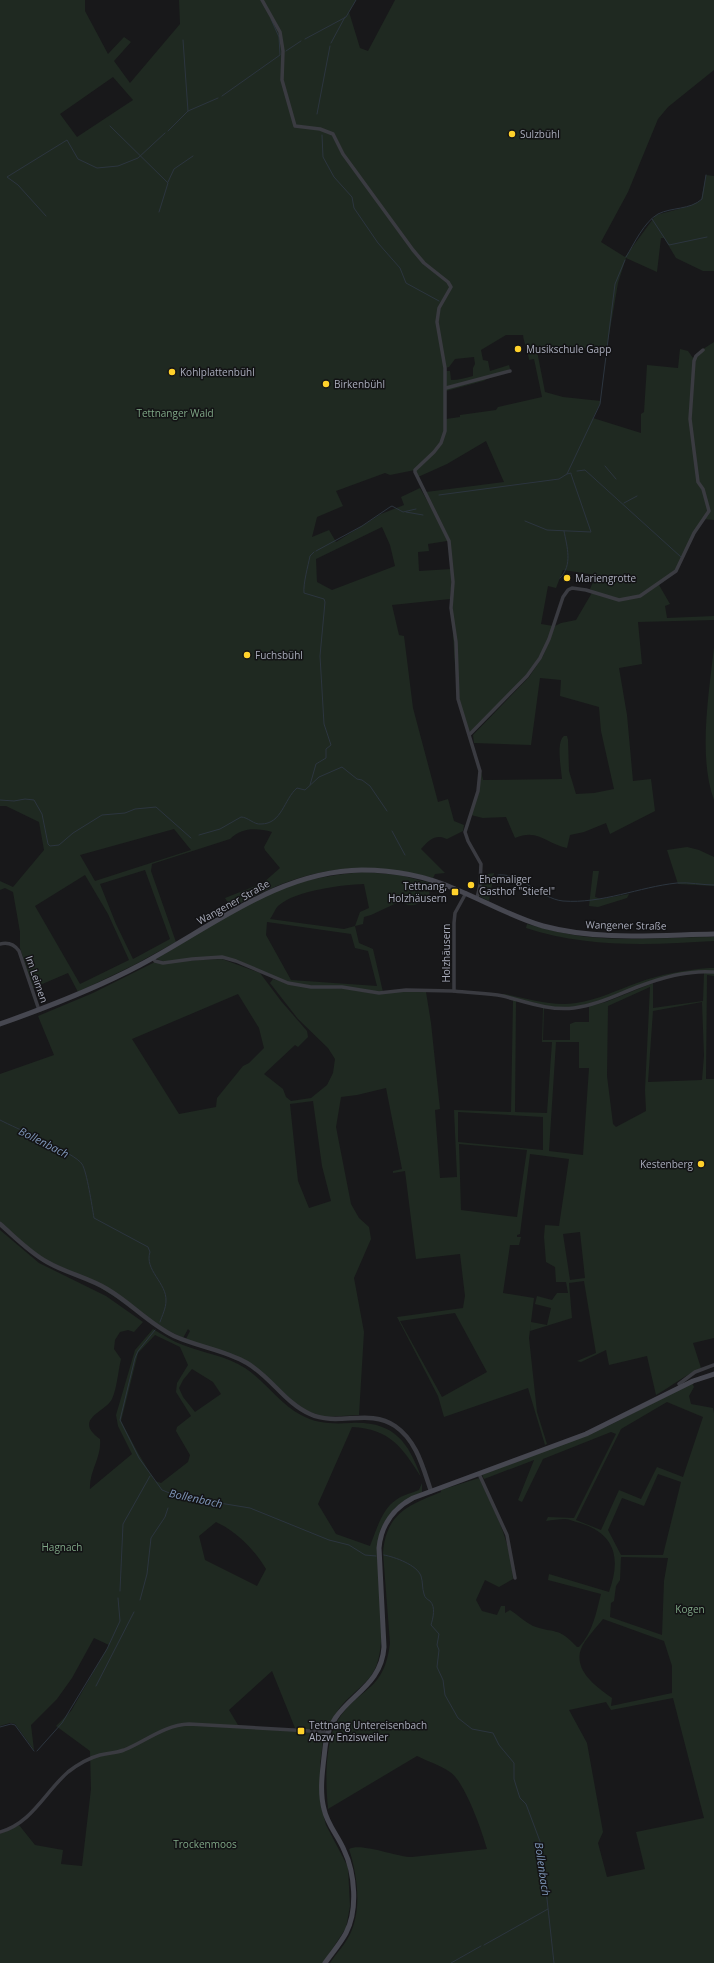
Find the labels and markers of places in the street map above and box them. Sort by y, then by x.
place label: Sulzbühl [520,127,560,141]
marker: Sulzbühl [507,129,517,139]
place label: Musikschule Gapp [526,342,611,356]
marker: Musikschule Gapp [513,344,523,354]
place label: Kohlplattenbühl [180,365,255,379]
marker: Kohlplattenbühl [167,367,177,377]
place label: Birkenbühl [334,377,385,391]
marker: Birkenbühl [321,379,331,389]
place label: Mariengrotte [575,571,637,585]
marker: Mariengrotte [562,573,572,583]
place label: Fuchsbühl [255,648,303,662]
marker: Fuchsbühl [242,650,252,660]
place label: Ehemaliger Gasthof "Stiefel" [479,872,555,898]
place label: Tettnang, Holzhäusern [388,879,447,905]
marker: Ehemaliger Gasthof "Stiefel" [466,880,476,890]
marker: Tettnang, Holzhäusern [450,887,460,897]
place label: Kestenberg [640,1157,694,1171]
marker: Kestenberg [696,1159,706,1169]
place label: Tettnang Untereisenbach Abzw Enzisweiler [309,1718,427,1744]
marker: Tettnang Untereisenbach Abzw Enzisweiler [296,1726,306,1736]

